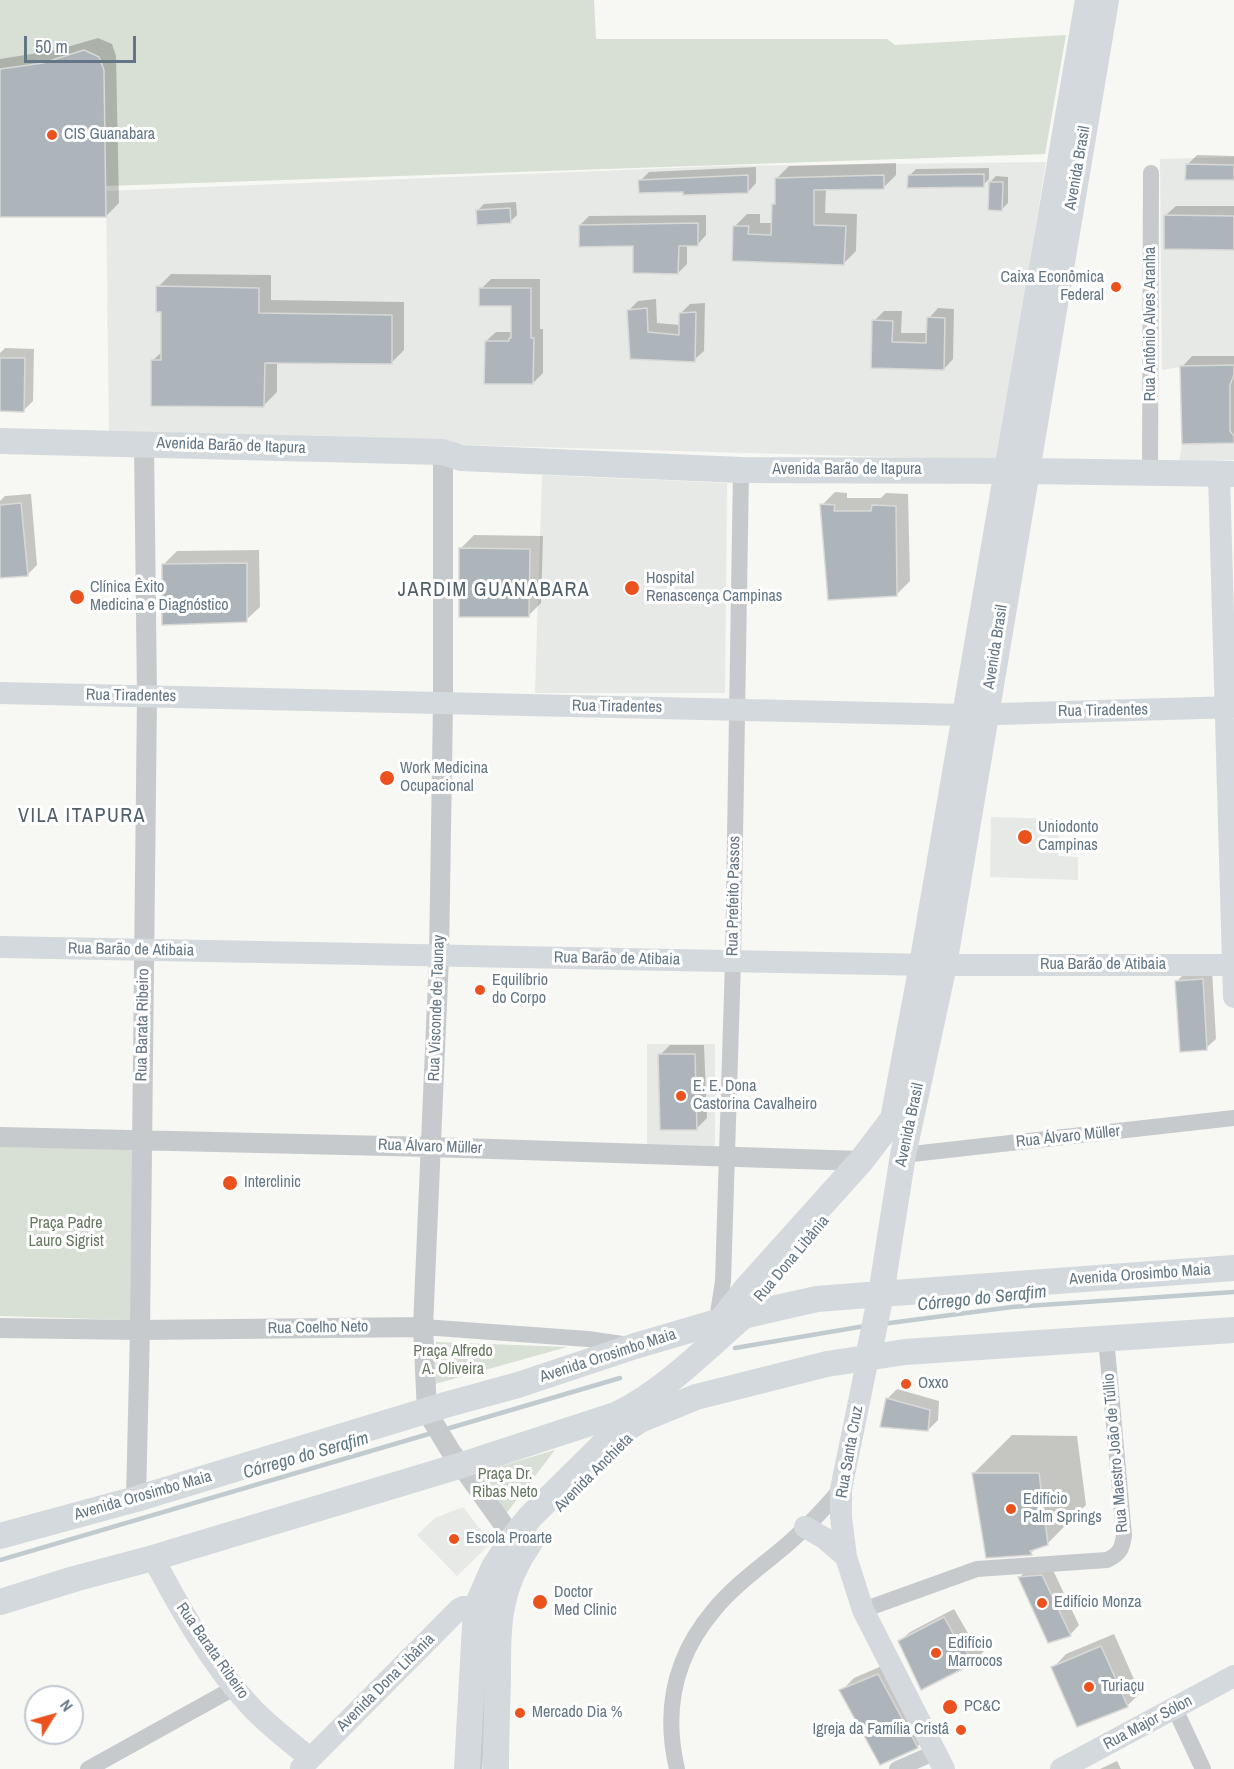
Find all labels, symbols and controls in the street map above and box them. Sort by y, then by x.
scale bar [27,24,140,62]
text: 50 m [35,34,68,59]
street label: Avenida Brasil [1061,124,1095,212]
place label: CIS Guanabara [64,125,155,145]
marker: CIS Guanabara [45,128,59,142]
street label: Rua Antônio Alves Aranha [1141,247,1161,401]
place label: Caixa Econômica Federal [1000,268,1104,306]
marker: Caixa Econômica Federal [1109,280,1123,294]
street label: Avenida Barão de Itapura [156,434,306,458]
street label: Avenida Barão de Itapura [772,460,922,480]
place label: Hospital Renascença Campinas [646,569,782,607]
place label: Clínica Êxito Medicina e Diagnóstico [90,578,229,616]
district label: JARDIM GUANABARA [398,579,590,603]
marker: Hospital Renascença Campinas [623,579,641,597]
marker: Clínica Êxito Medicina e Diagnóstico [68,588,86,606]
street label: Avenida Brasil [980,603,1012,691]
street label: Rua Tiradentes [86,686,176,706]
street label: Rua Tiradentes [572,697,662,717]
street label: Rua Tiradentes [1058,701,1148,721]
place label: Work Medicina Ocupacional [400,759,488,797]
marker: Work Medicina Ocupacional [378,769,396,787]
district label: VILA ITAPURA [18,805,146,829]
place label: Uniodonto Campinas [1038,818,1099,856]
marker: Uniodonto Campinas [1016,828,1034,846]
street label: Rua Prefeito Passos [723,836,745,956]
street label: Rua Visconde de Taunay [425,934,449,1082]
street label: Rua Barão de Atibaia [68,939,194,961]
street label: Rua Barão de Atibaia [554,948,680,970]
street label: Rua Barão de Atibaia [1040,955,1166,975]
street label: Rua Barata Ribeiro [132,968,154,1082]
place label: Equilíbrio do Corpo [492,971,548,1009]
marker: Equilíbrio do Corpo [473,983,487,997]
place label: E. E. Dona Castorina Cavalheiro [693,1077,817,1115]
street label: Avenida Brasil [892,1081,928,1169]
marker: E. E. Dona Castorina Cavalheiro [674,1089,688,1103]
street label: Rua Álvaro Müller [1015,1122,1121,1152]
street label: Rua Álvaro Müller [378,1136,482,1158]
place label: Interclinic [244,1173,301,1193]
marker: Interclinic [221,1174,239,1192]
street label: Rua Dona Libânia [750,1212,834,1306]
park label: Praça Padre Lauro Sigrist [28,1214,104,1252]
street label: Avenida Orosimbo Maia [1069,1260,1211,1290]
water label: Córrego do Serafim [916,1281,1048,1317]
street label: Rua Coelho Neto [268,1318,368,1338]
street label: Avenida Orosimbo Maia [538,1325,678,1387]
park label: Praça Alfredo A. Oliveira [413,1342,493,1380]
street label: Rua Maestro João de Túllio [1099,1372,1133,1534]
place label: Oxxo [918,1374,949,1394]
marker: Oxxo [899,1377,913,1391]
street label: Rua Santa Cruz [832,1404,868,1500]
water label: Córrego do Serafim [241,1428,371,1484]
street label: Avenida Anchieta [551,1430,637,1516]
park label: Praça Dr. Ribas Neto [472,1465,538,1503]
street label: Avenida Orosimbo Maia [72,1467,214,1525]
place label: Edifício Palm Springs [1023,1490,1102,1528]
marker: Edifício Palm Springs [1004,1502,1018,1516]
place label: Escola Proarte [466,1529,552,1549]
marker: Escola Proarte [447,1532,461,1546]
place label: Doctor Med Clinic [554,1583,617,1621]
marker: Doctor Med Clinic [531,1593,549,1611]
place label: Edifício Monza [1054,1593,1142,1613]
marker: Edifício Monza [1035,1596,1049,1610]
street label: Rua Barata Ribeiro [172,1599,252,1703]
street label: Avenida Dona Libânia [333,1630,439,1736]
place label: Edifício Marrocos [948,1634,1003,1672]
marker: Edifício Marrocos [929,1646,943,1660]
place label: Turiaçu [1101,1677,1144,1697]
marker: Turiaçu [1082,1680,1096,1694]
north arrow [24,1685,84,1745]
street label: Rua Major Sólon [1100,1692,1196,1754]
text: N [55,1695,78,1716]
place label: PC&C [964,1697,1000,1717]
marker: PC&C [941,1698,959,1716]
place label: Mercado Dia % [532,1703,622,1723]
marker: Mercado Dia % [513,1706,527,1720]
place label: Igreja da Família Cristâ [813,1720,949,1740]
marker: Igreja da Família Cristâ [954,1723,968,1737]

